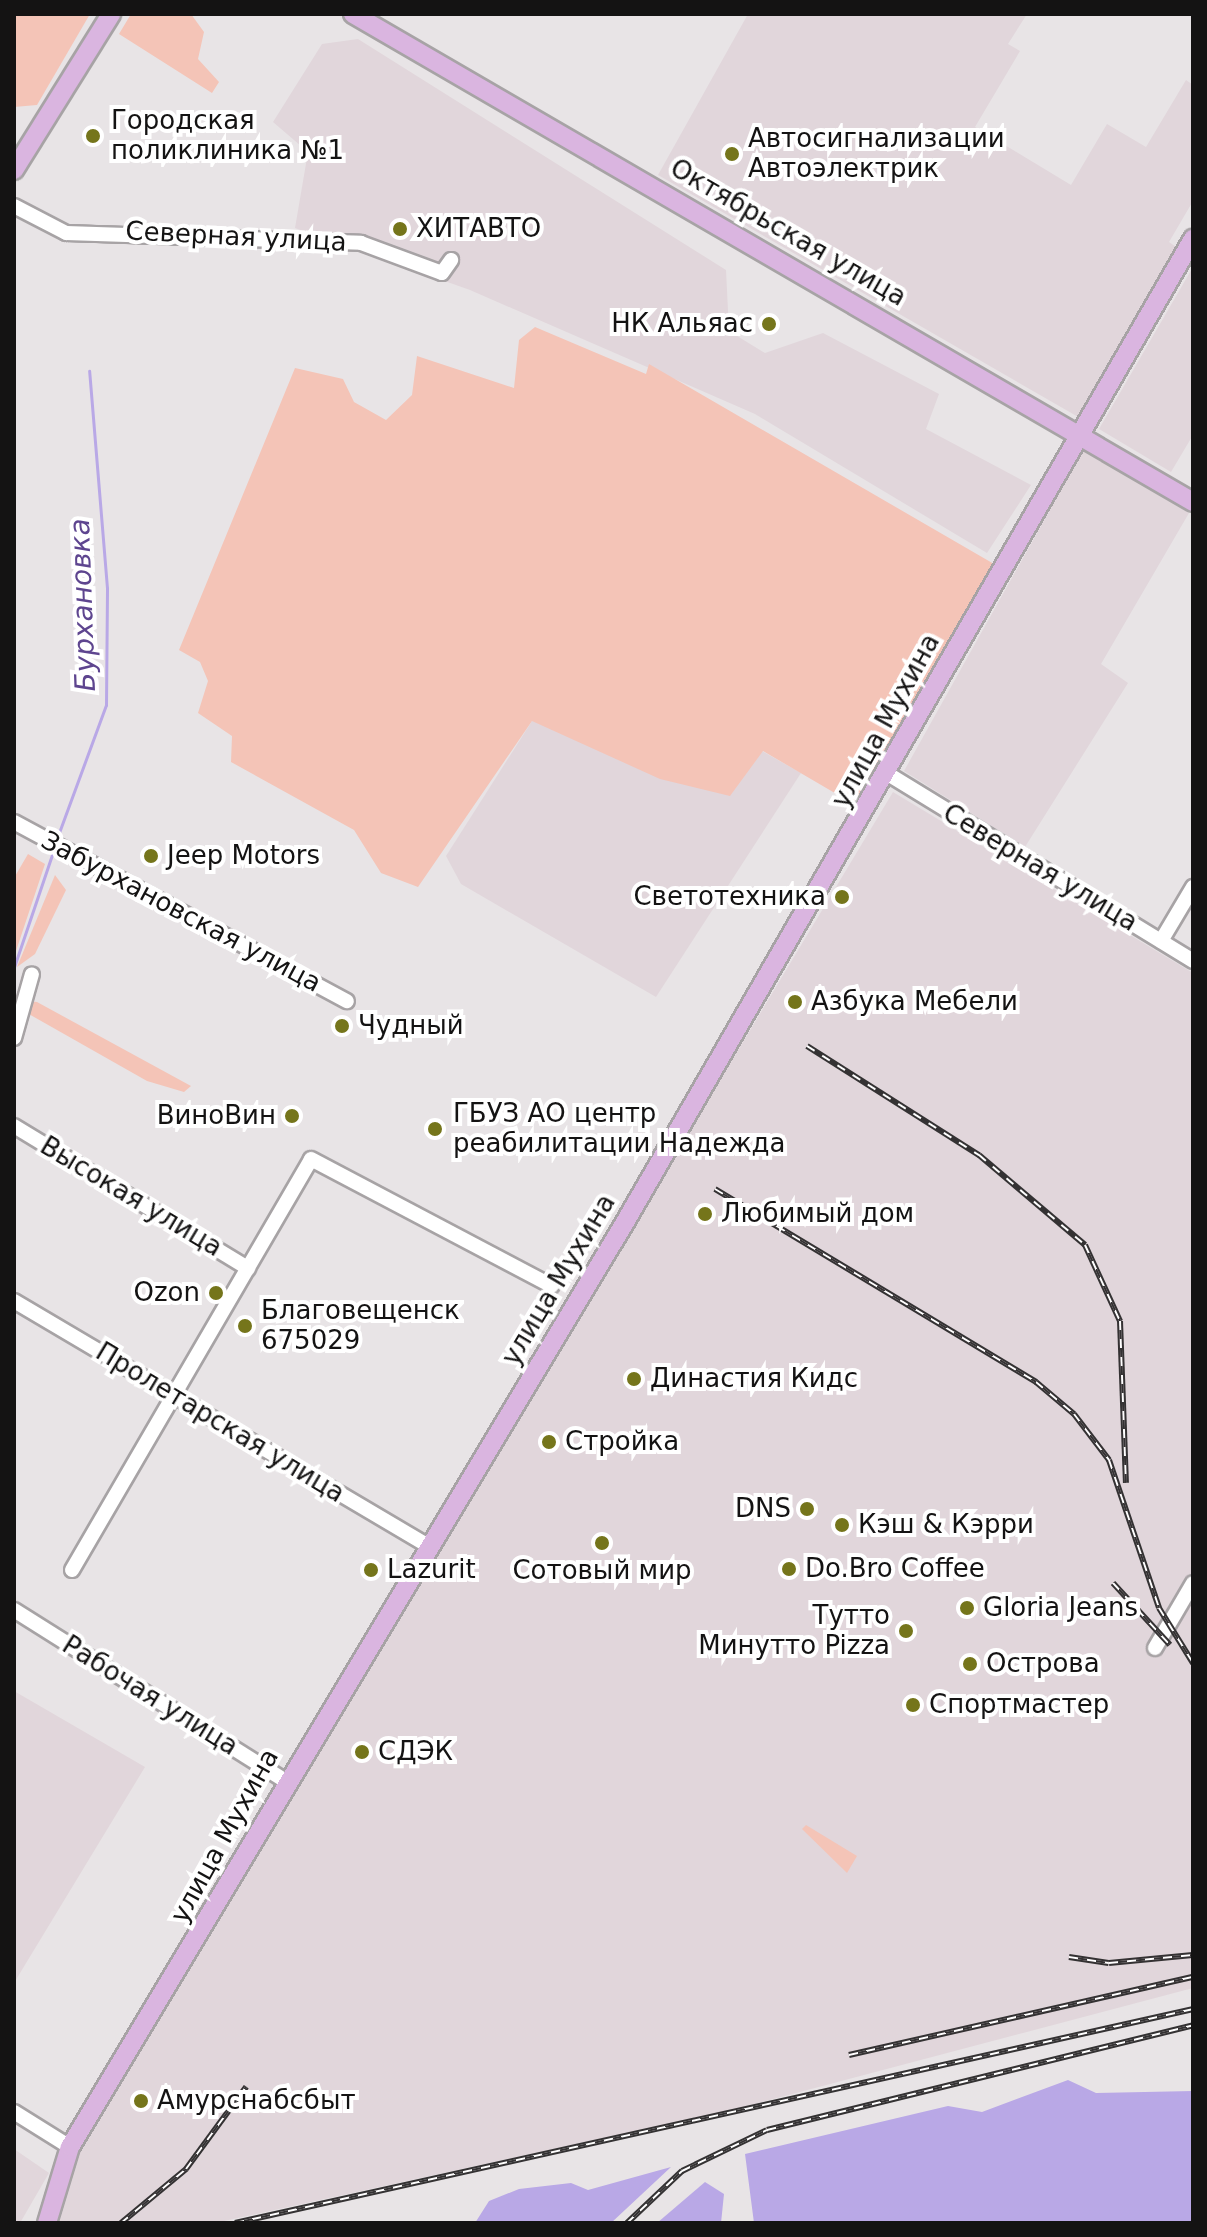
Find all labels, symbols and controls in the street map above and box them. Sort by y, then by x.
place label: Городская поликлиника №1 [111,105,344,166]
place label: Автосигнализации Автоэлектрик [748,123,1005,184]
marker: Городская поликлиника №1 [82,125,104,147]
marker: Автосигнализации Автоэлектрик [723,145,741,163]
street label: Октябрьская улица [665,153,911,313]
place label: ХИТАВТО [416,213,541,245]
street label: Северная улица [125,216,347,258]
marker: ХИТАВТО [391,220,409,238]
place label: НК Альяас [611,308,753,340]
marker: НК Альяас [760,315,778,333]
water label: Бурхановка [63,518,103,692]
street label: улица Мухина [825,629,947,813]
street label: Северная улица [937,798,1143,938]
street label: Забурхановская улица [36,825,326,999]
place label: Jeep Motors [167,840,320,872]
marker: Jeep Motors [142,847,160,865]
place label: Светотехника [633,881,826,913]
marker: Светотехника [833,888,851,906]
place label: Азбука Мебели [811,986,1018,1018]
marker: Азбука Мебели [786,993,804,1011]
place label: Чудный [358,1010,464,1042]
marker: Чудный [333,1017,351,1035]
place label: ГБУЗ АО центр реабилитации Надежда [453,1098,786,1160]
place label: ВиноВин [157,1100,276,1132]
marker: ВиноВин [283,1107,301,1125]
marker: ГБУЗ АО центр реабилитации Надежда [424,1118,446,1140]
street label: Высокая улица [34,1130,228,1264]
street label: улица Мухина [496,1189,622,1371]
place label: Любимый дом [721,1198,914,1230]
marker: Любимый дом [696,1205,714,1223]
place label: Ozon [134,1277,200,1309]
marker: Ozon [207,1284,225,1302]
place label: Благовещенск 675029 [261,1295,460,1356]
marker: Благовещенск 675029 [236,1317,254,1335]
street label: Пролетарская улица [90,1336,350,1510]
place label: Династия Кидс [650,1363,858,1395]
marker: Династия Кидс [625,1370,643,1388]
place label: Стройка [565,1426,679,1458]
marker: Стройка [540,1433,558,1451]
place label: DNS [735,1493,791,1525]
marker: DNS [798,1500,816,1518]
place label: Кэш & Кэрри [858,1509,1034,1541]
marker: Кэш & Кэрри [833,1516,851,1534]
marker: Сотовый мир [593,1534,611,1552]
place label: Do.Bro Coffee [805,1553,985,1585]
place label: Lazurit [387,1554,476,1586]
place label: Сотовый мир [512,1555,692,1587]
marker: Do.Bro Coffee [780,1560,798,1578]
marker: Lazurit [362,1561,380,1579]
place label: Gloria Jeans [983,1592,1138,1624]
marker: Gloria Jeans [958,1599,976,1617]
place label: Тутто Минутто Pizza [698,1600,890,1662]
marker: Тутто Минутто Pizza [897,1622,915,1640]
street label: Рабочая улица [56,1629,244,1763]
place label: Острова [986,1648,1100,1680]
marker: Острова [961,1655,979,1673]
place label: Спортмастер [929,1689,1109,1721]
marker: Спортмастер [904,1696,922,1714]
place label: СДЭК [378,1736,453,1768]
marker: СДЭК [353,1743,371,1761]
street label: улица Мухина [164,1744,286,1928]
place label: Амурснабсбыт [157,2085,356,2117]
marker: Амурснабсбыт [132,2092,150,2110]

